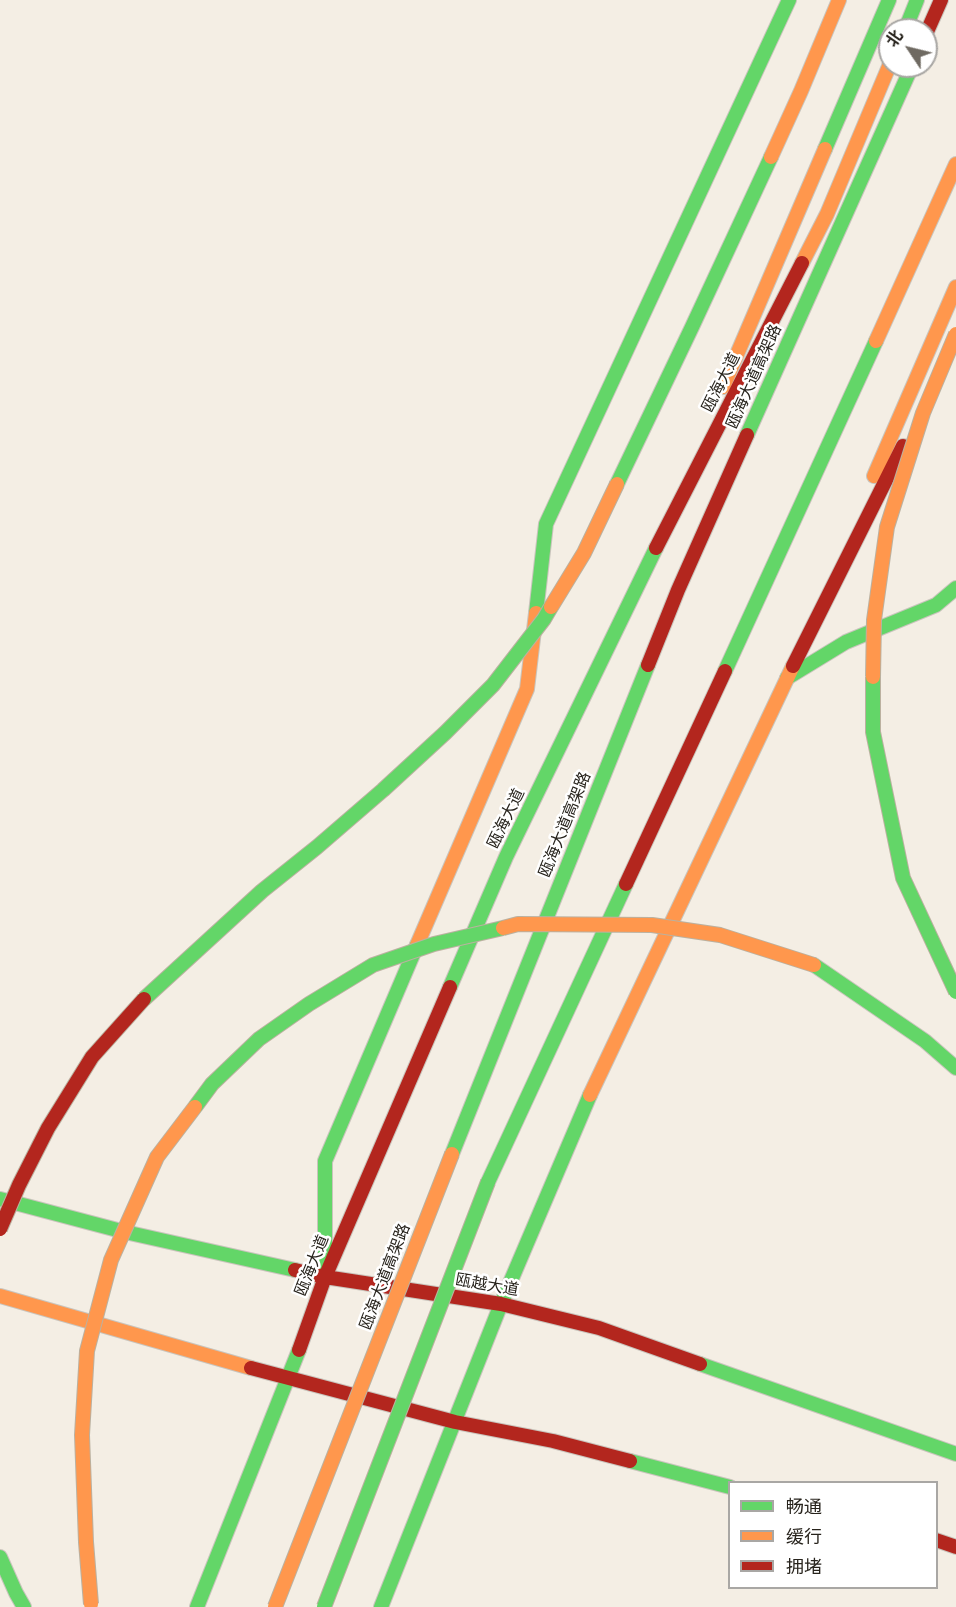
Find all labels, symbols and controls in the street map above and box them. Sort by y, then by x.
north arrow [878,18,938,78]
text: 北 [880,25,908,52]
street label: 瓯海大道高架路 [723,322,787,432]
street label: 瓯海大道 [699,350,745,416]
street label: 瓯海大道高架路 [536,769,596,881]
street label: 瓯海大道 [484,786,530,852]
street label: 瓯海大道高架路 [357,1221,415,1333]
street label: 瓯海大道 [292,1233,334,1299]
street label: 瓯越大道 [454,1271,520,1301]
legend [728,1481,938,1589]
text: 畅通 [786,1494,822,1520]
text: 缓行 [786,1524,822,1550]
text: 拥堵 [786,1554,822,1580]

